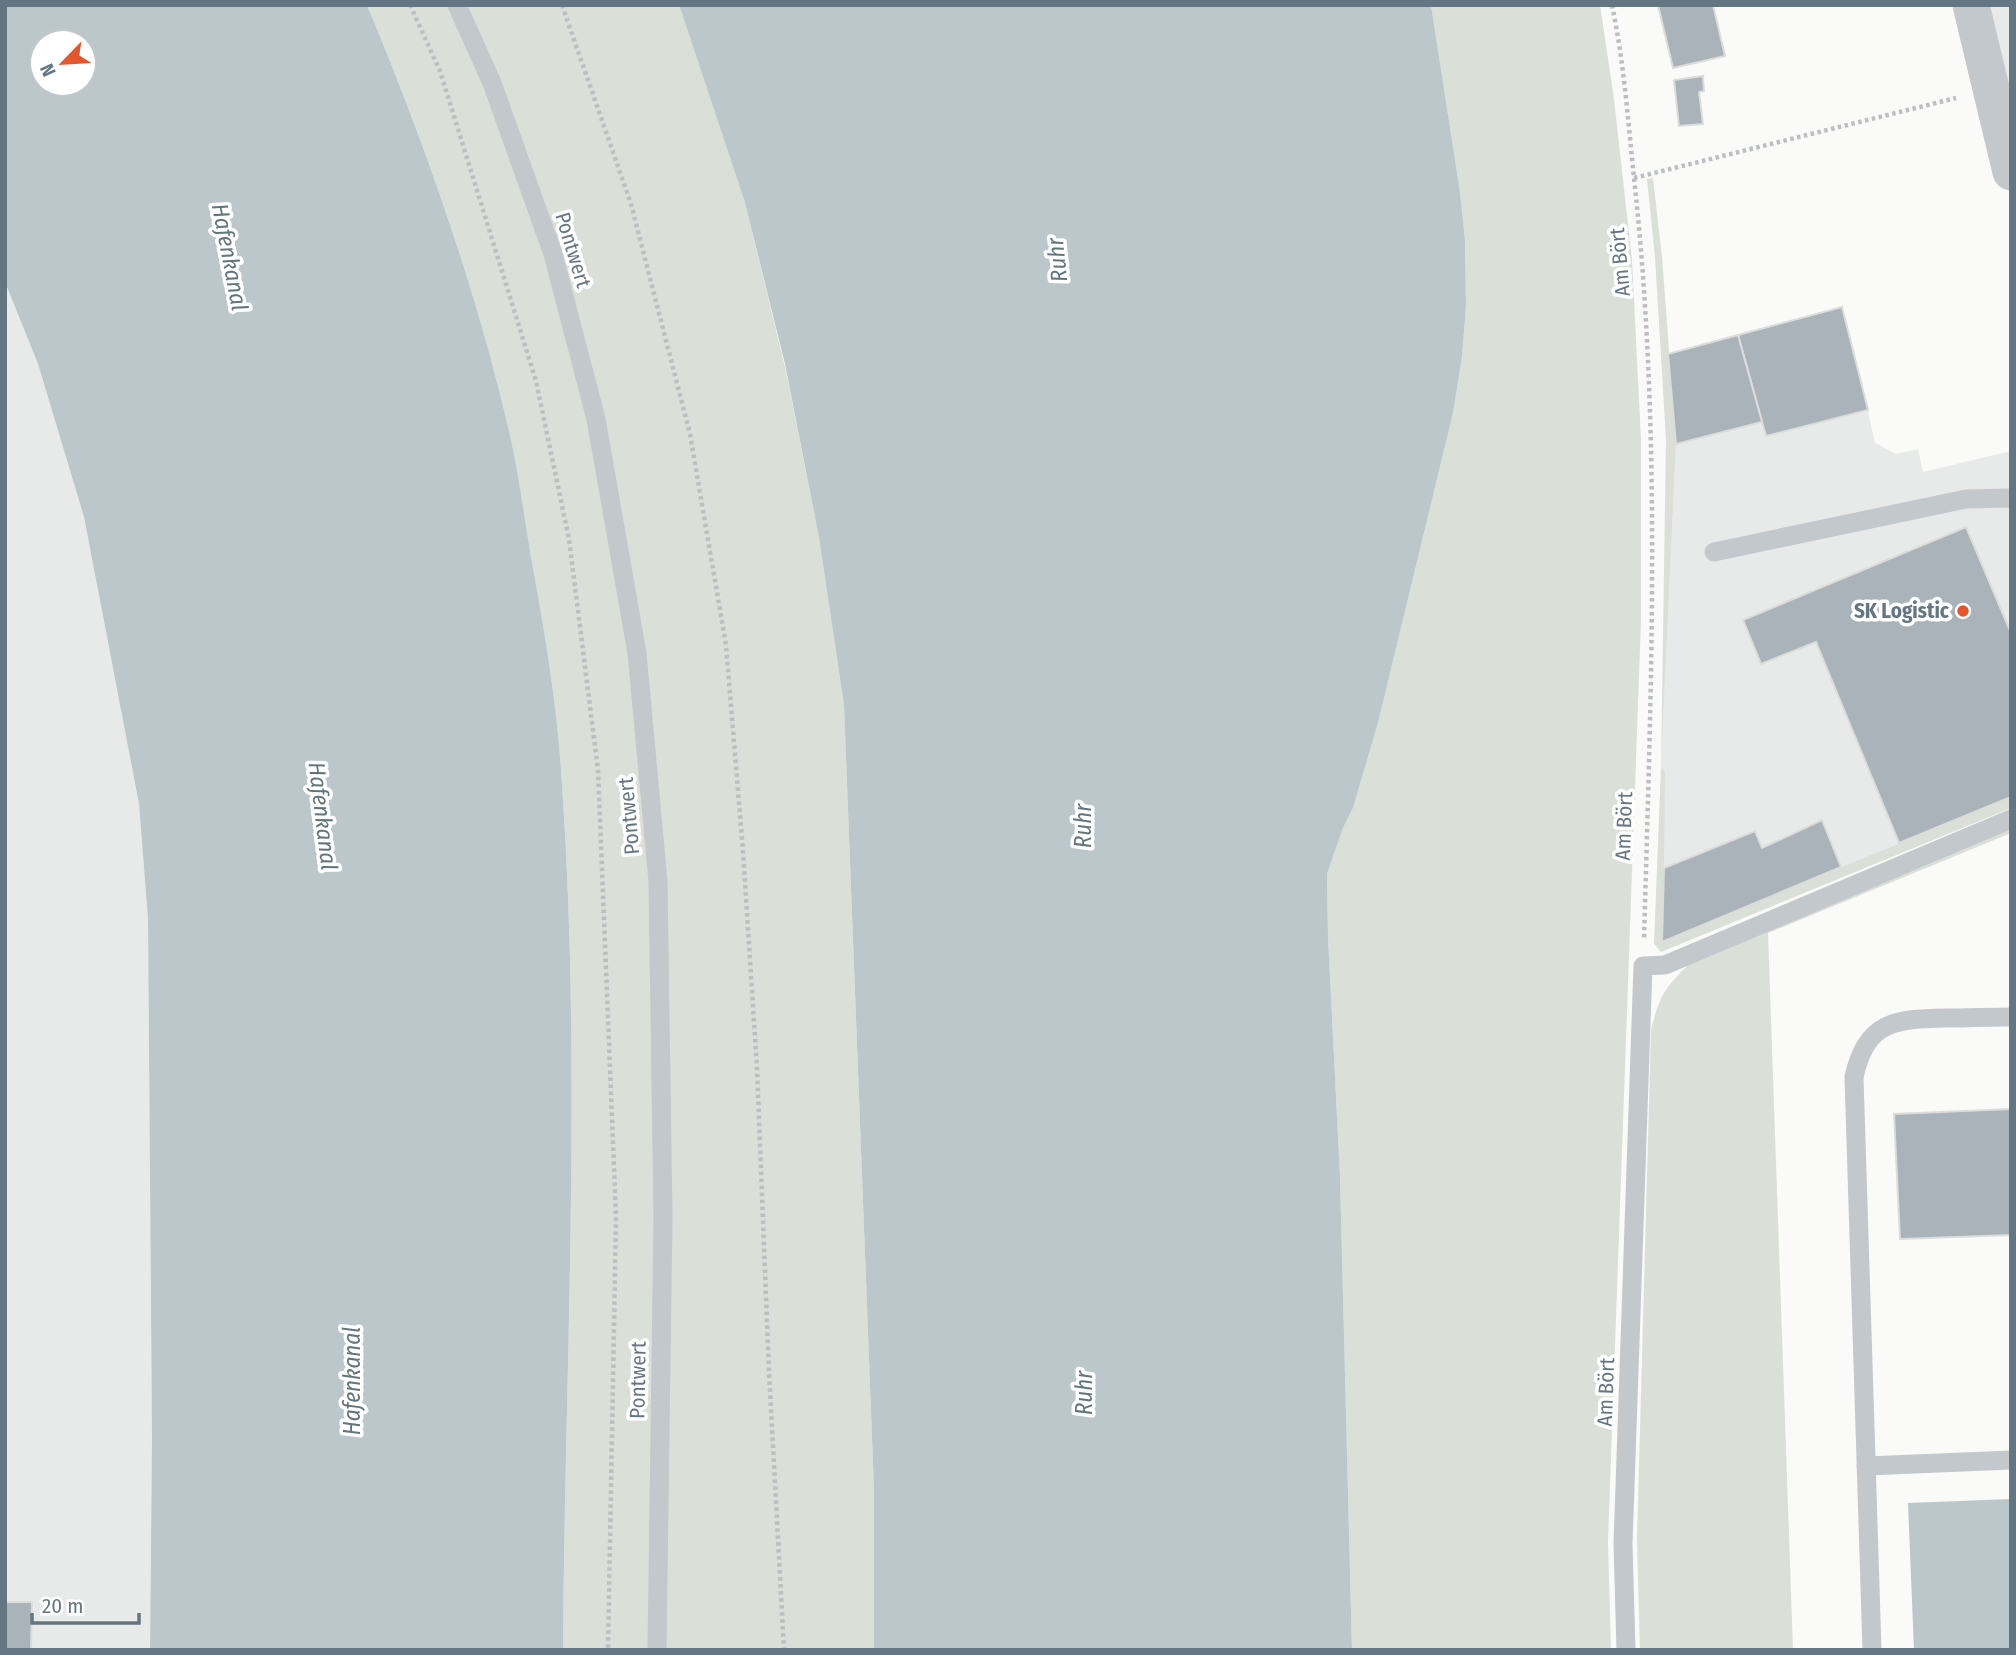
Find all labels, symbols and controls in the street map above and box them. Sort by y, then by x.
north arrow [28,28,98,98]
text: N [35,60,61,80]
water label: Hafenkanal [206,201,254,313]
street label: Pontwert [549,209,597,291]
street label: Am Bört [1604,226,1636,297]
water label: Ruhr [1041,235,1073,284]
place label: SK Logistic [1854,598,1950,624]
marker: SK Logistic [1955,603,1971,619]
water label: Hafenkanal [302,760,344,872]
street label: Pontwert [613,776,645,856]
street label: Am Bört [1610,791,1638,861]
water label: Ruhr [1069,803,1097,848]
water label: Hafenkanal [338,1327,366,1435]
street label: Pontwert [624,1341,652,1419]
street label: Am Bört [1592,1357,1620,1427]
water label: Ruhr [1070,1370,1098,1415]
scale bar [32,1582,138,1626]
text: 20 m [42,1593,83,1619]

